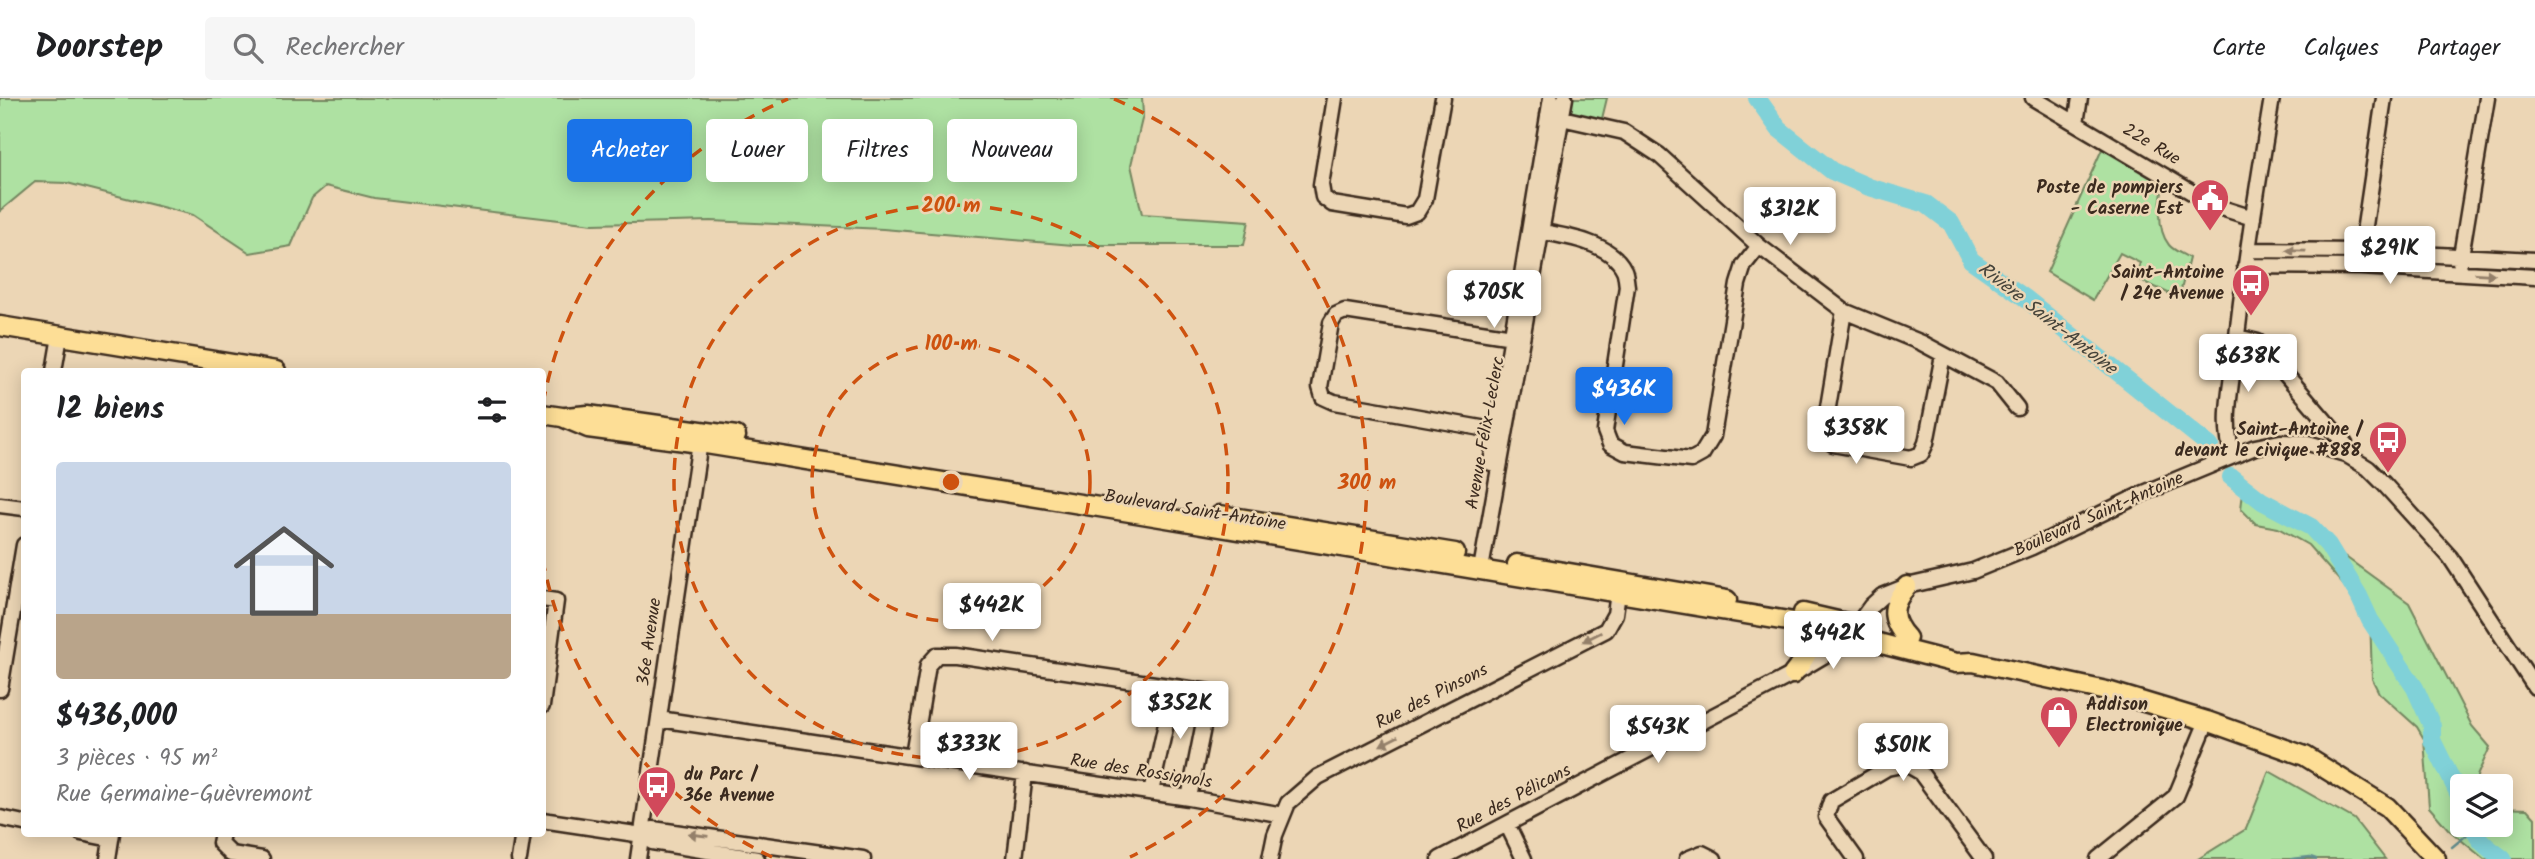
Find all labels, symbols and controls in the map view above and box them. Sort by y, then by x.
search box [205,17,695,80]
text: Doorstep [35,22,163,75]
text: Rechercher [285,27,404,69]
icon: search [229,29,267,67]
text: Carte [2212,29,2266,68]
text: Calques [2304,29,2379,68]
text: Partager [2417,29,2500,68]
street label: 22e Rue [2116,116,2186,174]
chip: Acheter [567,119,692,182]
chip: Louer [706,119,808,182]
chip: Filtres [822,119,933,182]
chip: Nouveau [947,119,1077,182]
place label: Poste de pompiers - Caserne Est [2037,174,2184,224]
public building icon: Poste de pompiers - Caserne Est [2189,177,2231,232]
pin: $312K [1741,188,1839,247]
text: 200 m [921,190,981,223]
text: $312K [1760,192,1820,228]
pin: $291K [2341,226,2439,286]
text: $291K [2360,231,2420,267]
one-way arrow [2284,245,2306,257]
water label: Rivière Saint-Antoine [1971,255,2125,385]
place label: Saint-Antoine / 24e Avenue [2111,259,2224,309]
bus stop icon: Saint-Antoine / 24e Avenue [2230,262,2272,317]
one-way arrow [2474,269,2496,280]
pin: $705K [1445,271,1543,330]
text: $705K [1463,275,1525,311]
text: 100 m [924,328,978,361]
pin: $638K [2199,334,2297,394]
text: $638K [2215,339,2281,375]
street label: Avenue Félix-Leclerc [1458,354,1514,512]
pin: $436K [1575,368,1673,427]
text: $436K [1591,372,1657,408]
text: 12 biens [56,386,164,434]
icon: filters [473,391,511,429]
pin: $358K [1807,406,1905,466]
text: $358K [1823,411,1889,447]
place label: Saint-Antoine / devant le civique #888 [2175,416,2364,466]
bus stop icon: Saint-Antoine / devant le civique #888 [2367,419,2409,474]
street label: Boulevard Saint-Antoine [2009,464,2189,566]
text: 300 m [1337,467,1396,500]
centre of rings [939,470,963,494]
street label: Boulevard Saint-Antoine [1102,482,1288,540]
icon: home [221,508,347,634]
pin: $442K [943,584,1041,643]
text: $442K [959,588,1025,624]
street label: 36e Avenue [629,596,671,688]
pin: $442K [1784,612,1882,671]
text: $442K [1800,616,1866,652]
one-way arrow [1582,632,1602,643]
street label: Rue des Pinsons [1371,656,1494,738]
pin: $352K [1131,682,1229,741]
text: $352K [1147,686,1213,722]
place label: Addison Electronique [2086,691,2183,741]
text: $436,000 [56,693,177,741]
shop icon: Addison Electronique [2038,694,2080,749]
pin: $543K [1609,706,1707,765]
text: $543K [1626,710,1690,746]
pin: $333K [920,722,1018,782]
pin: $501K [1854,724,1952,783]
text: $333K [936,727,1002,763]
text: $501K [1874,728,1932,764]
one-way arrow [1379,735,1399,746]
text: 3 pièces · 95 m² [56,741,217,777]
street label: Rue des Rossignols [1068,746,1214,798]
street label: Rue des Pélicans [1451,756,1577,842]
place label: du Parc / 36e Avenue [683,761,775,811]
bus stop icon: du Parc / 36e Avenue [636,764,678,819]
map controls [2450,774,2513,837]
button: layers [2450,774,2513,837]
text: Rue Germaine-Guèvremont [56,777,313,813]
one-way arrow [687,830,709,841]

